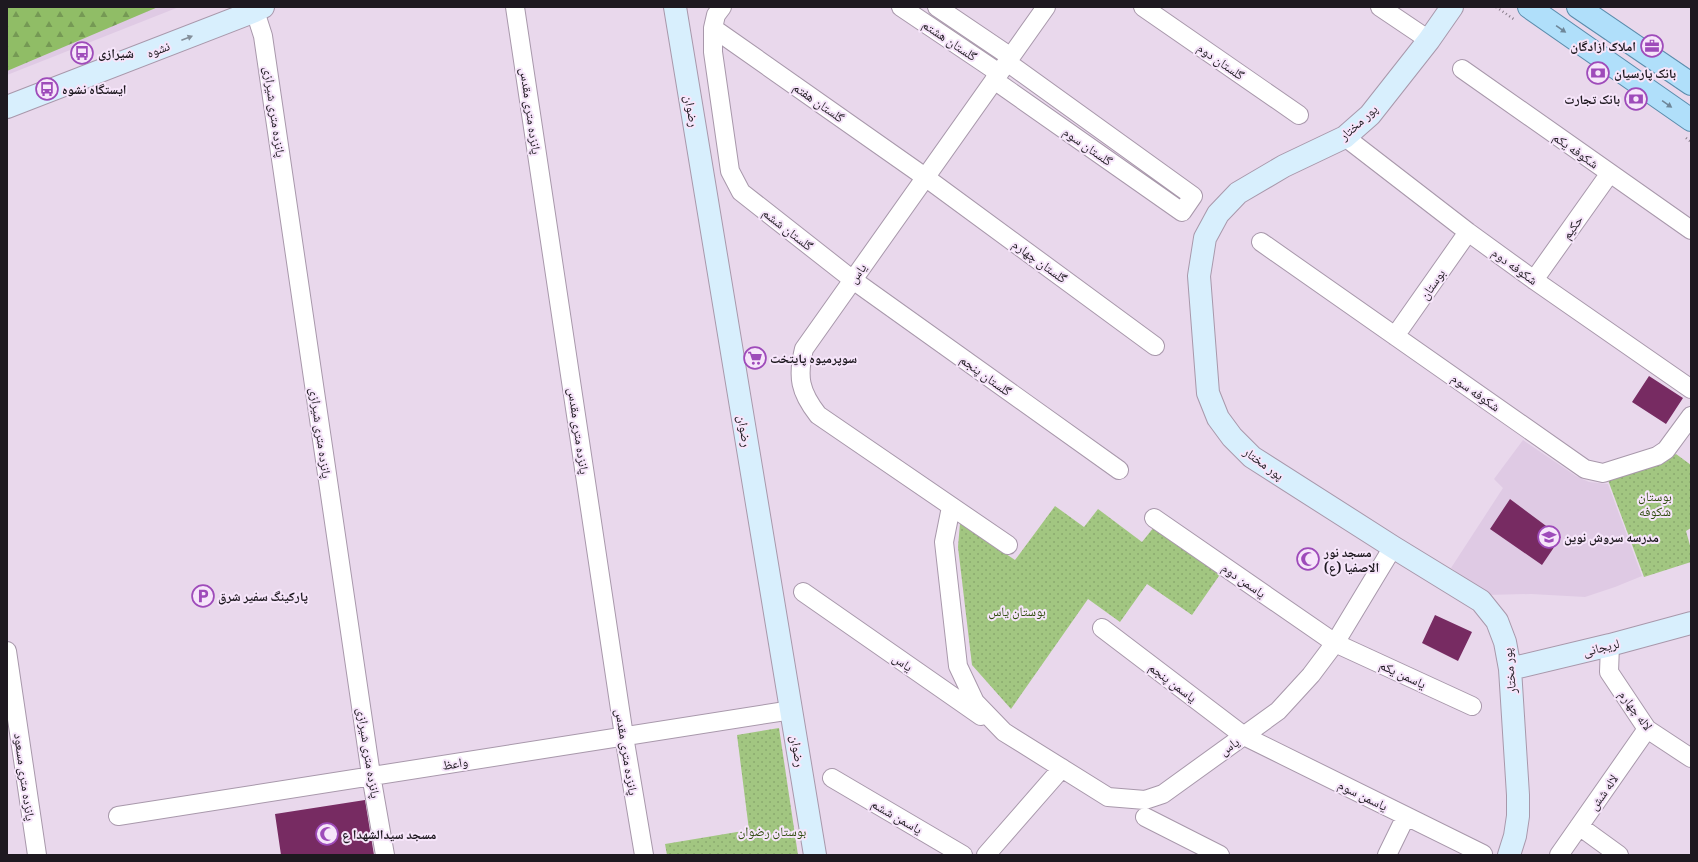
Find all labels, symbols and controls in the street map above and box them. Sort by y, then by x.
street label: گلستان هشتم [919,16,981,65]
one-way arrow [1556,25,1566,33]
office icon: املاک ازادگان [1639,33,1665,59]
one-way arrow [182,34,194,40]
street label: نشوه [144,37,172,62]
place label: املاک ازادگان [1570,38,1636,54]
street label: گلستان دوم [1194,39,1248,84]
bus stop icon: شیرازی [69,40,95,66]
place label: شیرازی [98,45,134,61]
bank icon: بانک پارسیان [1585,60,1611,86]
place label: بانک پارسیان [1614,65,1677,82]
street label: پانزده متری شیرازی [260,66,289,159]
street label: پانزده متری مقدس [516,67,545,156]
bus stop icon: ایستگاه نشوه [34,76,60,102]
street label: گلستان هفتم [790,79,848,127]
place label: ایستگاه نشوه [62,81,127,97]
bank icon: بانک تجارت [1623,86,1649,112]
place label: بانک تجارت [1564,91,1620,107]
street label: رضوان [680,94,703,128]
one-way arrow [1662,100,1673,108]
street label: پور مختار [1335,101,1381,145]
street label: گلستان سوم [1060,123,1116,170]
street label: شکوفه یکم [1549,128,1602,172]
street label: گلستان ششم [759,204,817,255]
street label: حکیم [1558,212,1587,243]
street label: گلستان چهارم [1009,236,1071,287]
street label: شکوفه دوم [1488,244,1541,289]
street label: یاس [844,260,870,287]
street label: بوستان [1416,266,1449,303]
supermarket icon: سوپرمیوه پایتخت [742,345,768,371]
place label: سوپرمیوه پایتخت [770,350,857,367]
street label: گلستان پنجم [957,351,1015,400]
street label: شکوفه سوم [1448,369,1503,415]
street label: پانزده متری شیرازی [306,387,335,480]
street label: پانزده متری مقدس [564,387,593,476]
street label: رضوان [734,414,755,448]
street label: پور مختار [1239,442,1287,484]
park label: بوستان شکوفه [1638,488,1672,520]
school or university icon: مدرسه سروش نوین [1536,524,1562,550]
place label: مدرسه سروش نوین [1564,529,1659,546]
place label: مسجد نور الاصفیا (ع) [1323,544,1379,577]
mosque icon: مسجد نور الاصفیا (ع) [1295,546,1321,572]
street label: یاسمن دوم [1218,559,1269,602]
parking icon: پارکینگ سفیر شرق [190,583,216,609]
place label: پارکینگ سفیر شرق [218,588,308,605]
park label: بوستان یاس [988,603,1046,620]
street label: لریجانی [1581,635,1621,660]
street label: پور مختار [1499,647,1521,696]
street label: یاس [889,649,916,675]
street label: یاسمن یکم [1377,656,1429,693]
street label: یاسمن پنجم [1145,659,1200,706]
street label: لاله چهارم [1615,687,1656,734]
street label: پانزده متری شیرازی [353,707,384,800]
street label: پانزده متری مقدس [611,708,642,797]
street label: پانزده متری مسعود [10,732,39,822]
street label: یاس [1216,733,1243,759]
street label: رضوان [787,734,808,768]
street label: واعظ [441,753,469,774]
street label: لاله شش [1585,771,1622,814]
street label: یاسمن سوم [1335,776,1390,815]
street label: یاسمن ششم [868,795,925,838]
mosque icon: مسجد سیدالشهدا ع [314,821,340,847]
park label: بوستان رضوان [738,823,806,840]
place label: مسجد سیدالشهدا ع [342,826,436,844]

